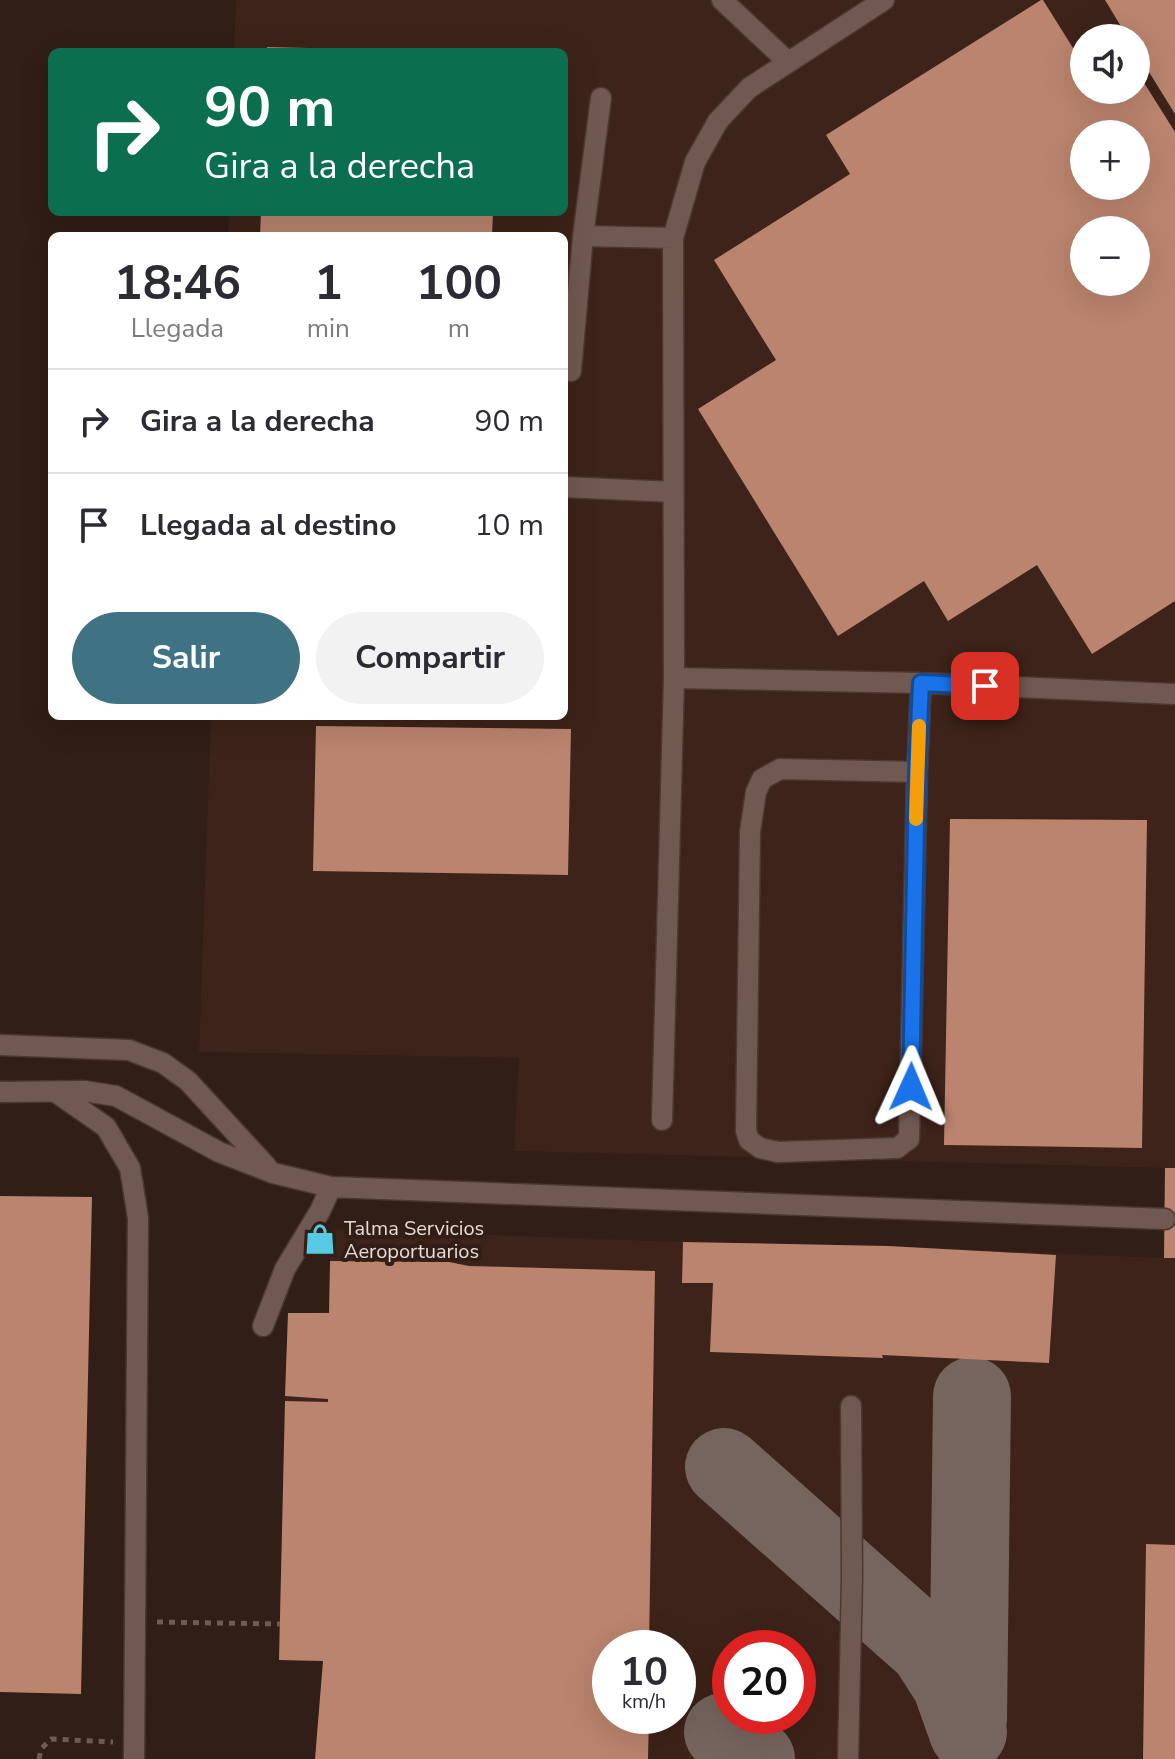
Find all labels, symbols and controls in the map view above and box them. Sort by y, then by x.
map controls [1070,24,1150,296]
button: sound [1070,24,1150,104]
text: 90 m [204,69,335,146]
icon: right [72,80,176,184]
button: + [1070,120,1150,200]
text: Gira a la derecha [204,142,475,191]
button: − [1070,216,1150,296]
text: 18:46 [114,250,241,316]
text: 1 [314,250,343,316]
text: 100 [416,250,502,316]
text: Llegada [131,311,224,346]
text: min [307,311,350,346]
text: m [448,311,470,346]
icon: right [72,399,116,443]
text: Gira a la derecha [140,401,375,442]
text: 90 m [475,401,544,442]
icon: arrive [72,503,116,547]
text: Llegada al destino [140,505,396,546]
text: 10 m [475,505,544,546]
button: Salir [72,612,300,704]
button: Compartir [316,612,544,704]
pin [951,652,1019,720]
icon: arrive [963,664,1007,708]
position arrow [869,1045,953,1129]
place label: Talma Servicios Aeroportuarios [344,1215,484,1265]
shop icon: Talma Servicios Aeroportuarios [303,1222,337,1256]
speed limit sign: 20 [712,1630,816,1734]
text: 10 [620,1645,668,1699]
text: km/h [622,1688,666,1715]

